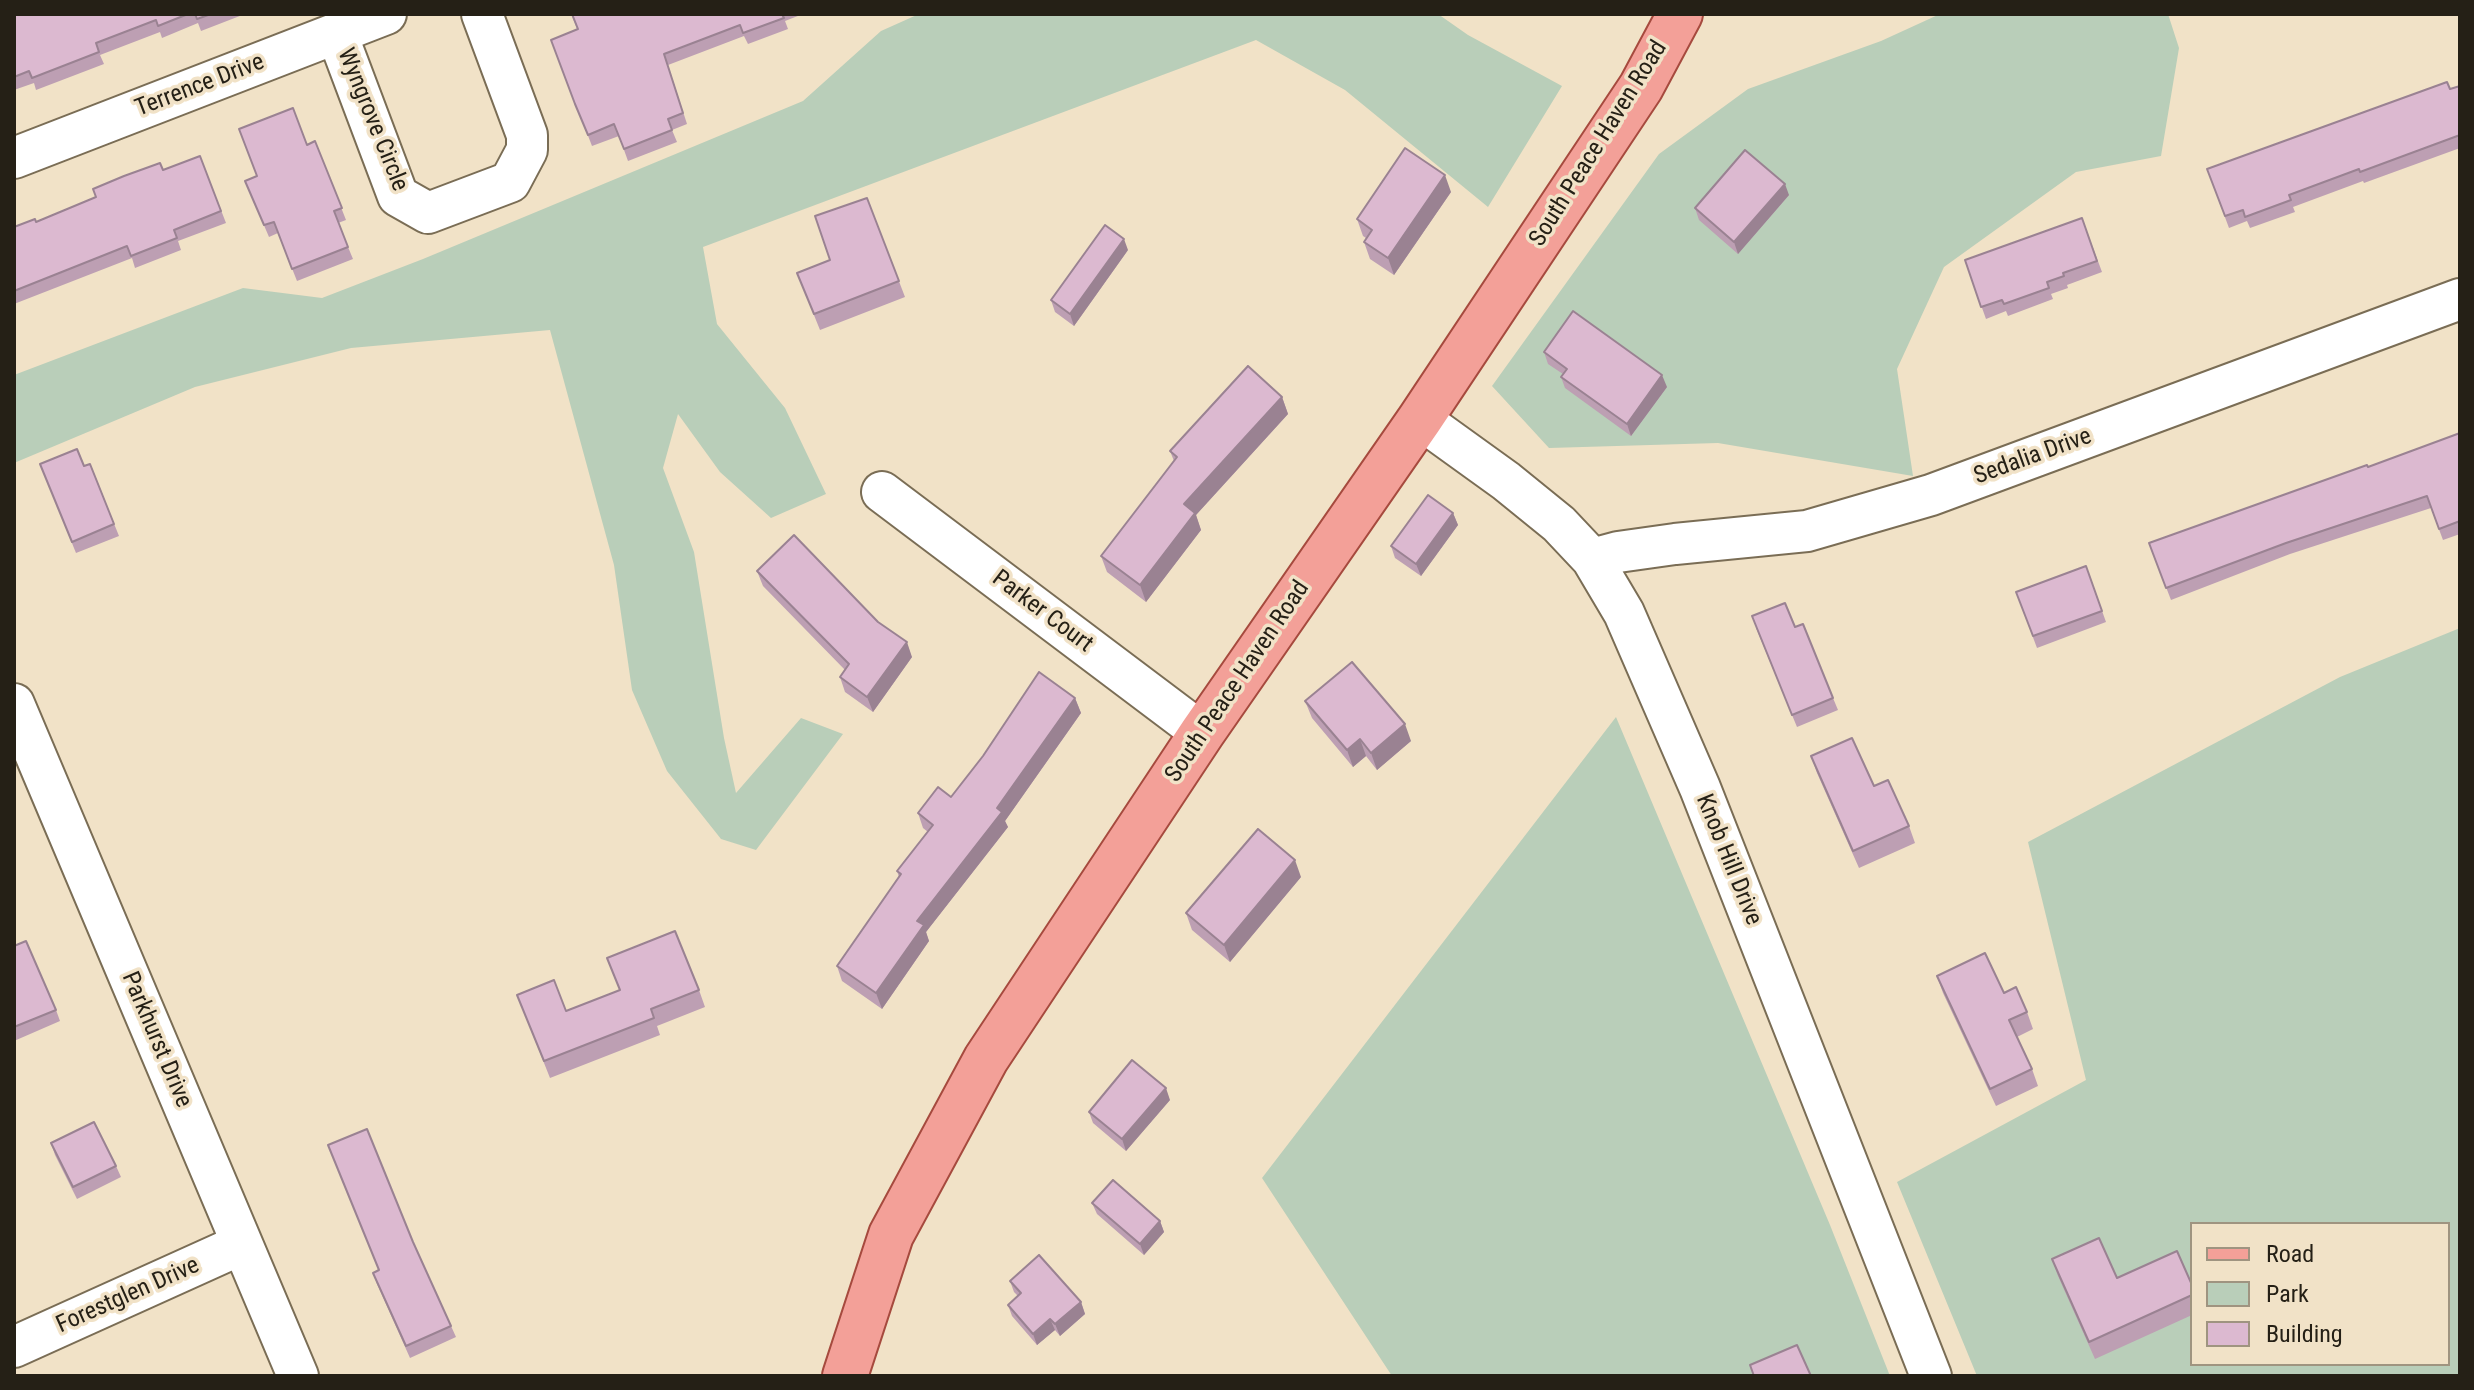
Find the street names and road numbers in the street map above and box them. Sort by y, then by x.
street label: South Peace Haven Road [1524,36,1674,252]
street label: Wyngrove Circle [330,44,414,196]
street label: Terrence Drive [132,48,268,124]
street label: Sedalia Drive [1970,422,2096,492]
street label: Parker Court [986,565,1098,659]
street label: South Peace Haven Road [1160,576,1316,788]
street label: Knob Hill Drive [1689,790,1767,930]
street label: Parkhurst Drive [114,968,198,1112]
street label: Forestglen Drive [52,1252,204,1340]

